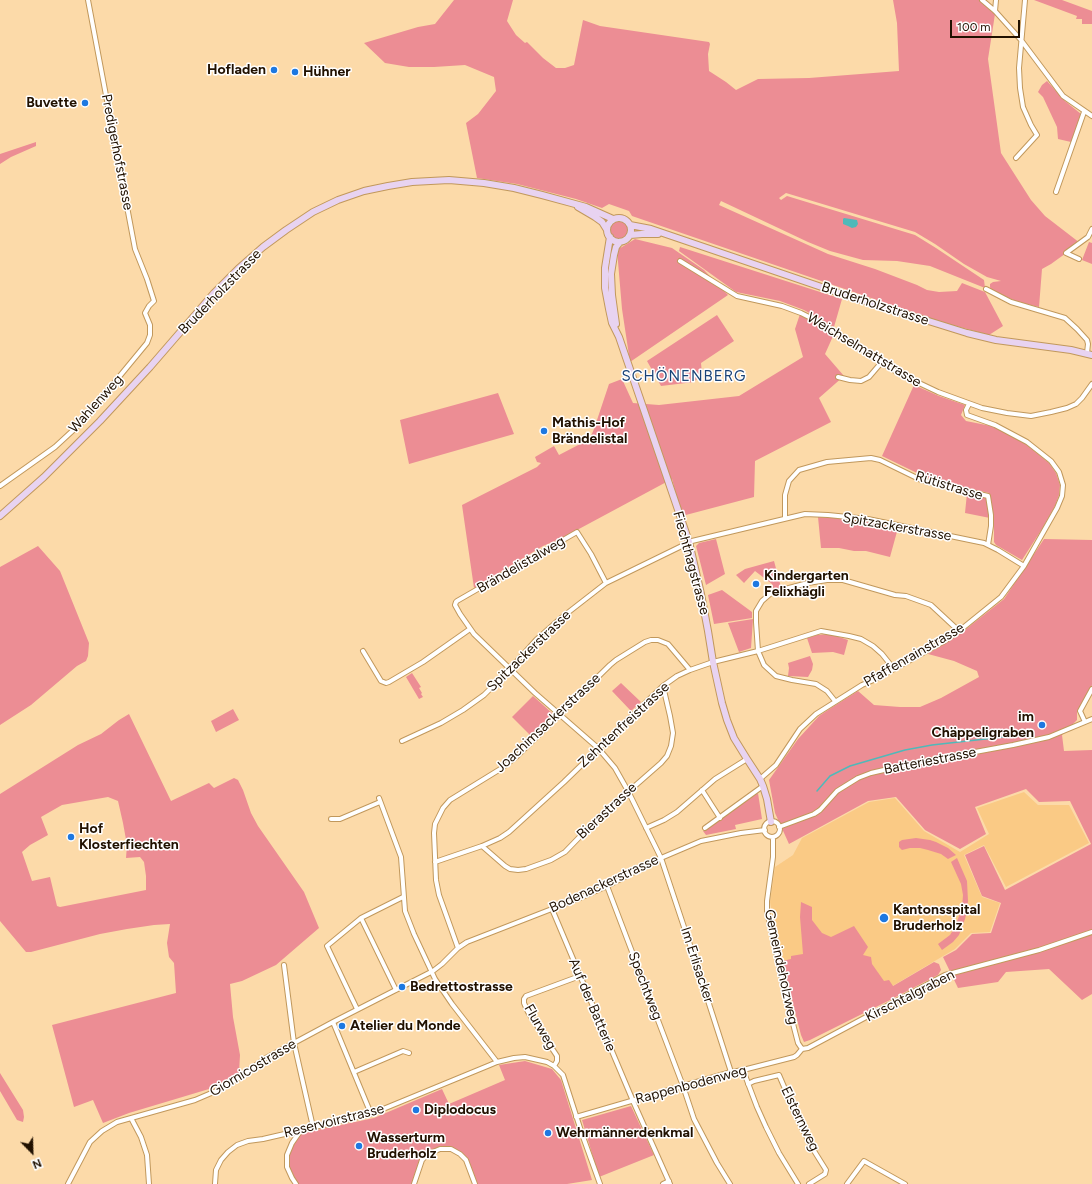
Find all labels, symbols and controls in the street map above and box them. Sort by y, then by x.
scale bar [952,12,1022,38]
text: 100 m [957,20,991,34]
place label: Hofladen [207,62,266,78]
place label: Hühner [303,64,350,80]
marker: Hofladen [269,65,279,75]
marker: Hühner [290,67,300,77]
street label: Predigerhofstrasse [98,93,136,211]
place label: Buvette [26,95,77,111]
marker: Buvette [80,98,90,108]
street label: Bruderholzstrasse [175,246,265,338]
street label: Bruderholzstrasse [819,279,931,329]
street label: Weichselmattstrasse [804,309,924,391]
district label: SCHÖNENBERG [622,368,746,386]
street label: Wahlenweg [65,371,127,437]
place label: Mathis-Hof Brändelistal [552,415,627,448]
marker: Mathis-Hof Brändelistal [539,426,549,436]
street label: Rütistrasse [913,468,985,504]
street label: Fiechthagstrasse [669,509,713,617]
street label: Spitzackerstrasse [841,509,953,545]
street label: Brändelistalweg [474,533,568,597]
place label: Kindergarten Felixhägli [764,568,849,600]
marker: Kindergarten Felixhägli [751,579,761,589]
street label: Spitzackerstrasse [483,607,575,695]
street label: Pfaffenrainstrasse [861,619,967,691]
street label: Joachimsackerstrasse [492,670,604,776]
street label: Zehntenfreistrasse [575,679,673,771]
place label: im Chäppeligraben [932,709,1034,742]
marker: im Chäppeligraben [1037,720,1047,730]
street label: Batteriestrasse [882,744,978,778]
street label: Bierastrasse [574,779,640,843]
place label: Hof Klosterfiechten [79,821,179,854]
marker: Hof Klosterfiechten [66,832,76,842]
street label: Bodenackerstrasse [547,851,661,917]
place label: Kantonsspital Bruderholz [893,902,980,934]
street label: Gemeindeholzweg [761,908,801,1026]
marker: Kantonsspital Bruderholz [878,912,890,924]
street label: Im Erlisacker [677,925,717,1005]
street label: Spechtweg [624,949,666,1023]
street label: Auf der Batterie [565,956,619,1054]
street label: Kirschtalgraben [863,966,957,1026]
place label: Bedrettostrasse [410,979,513,995]
marker: Bedrettostrasse [397,982,407,992]
street label: Flurweg [520,1001,560,1053]
place label: Atelier du Monde [350,1018,461,1034]
marker: Atelier du Monde [337,1021,347,1031]
street label: Giornicostrasse [207,1036,299,1100]
street label: Rappenbodenweg [634,1062,748,1108]
street label: Elsternweg [777,1084,823,1154]
street label: Reservoirstrasse [282,1100,386,1142]
place label: Diplodocus [424,1102,496,1118]
marker: Diplodocus [411,1105,421,1115]
place label: Wehrmännerdenkmal [556,1125,693,1141]
marker: Wehrmännerdenkmal [543,1128,553,1138]
place label: Wasserturm Bruderholz [367,1130,445,1162]
north arrow [12,1132,52,1172]
marker: Wasserturm Bruderholz [354,1141,364,1151]
text: N [30,1156,43,1171]

